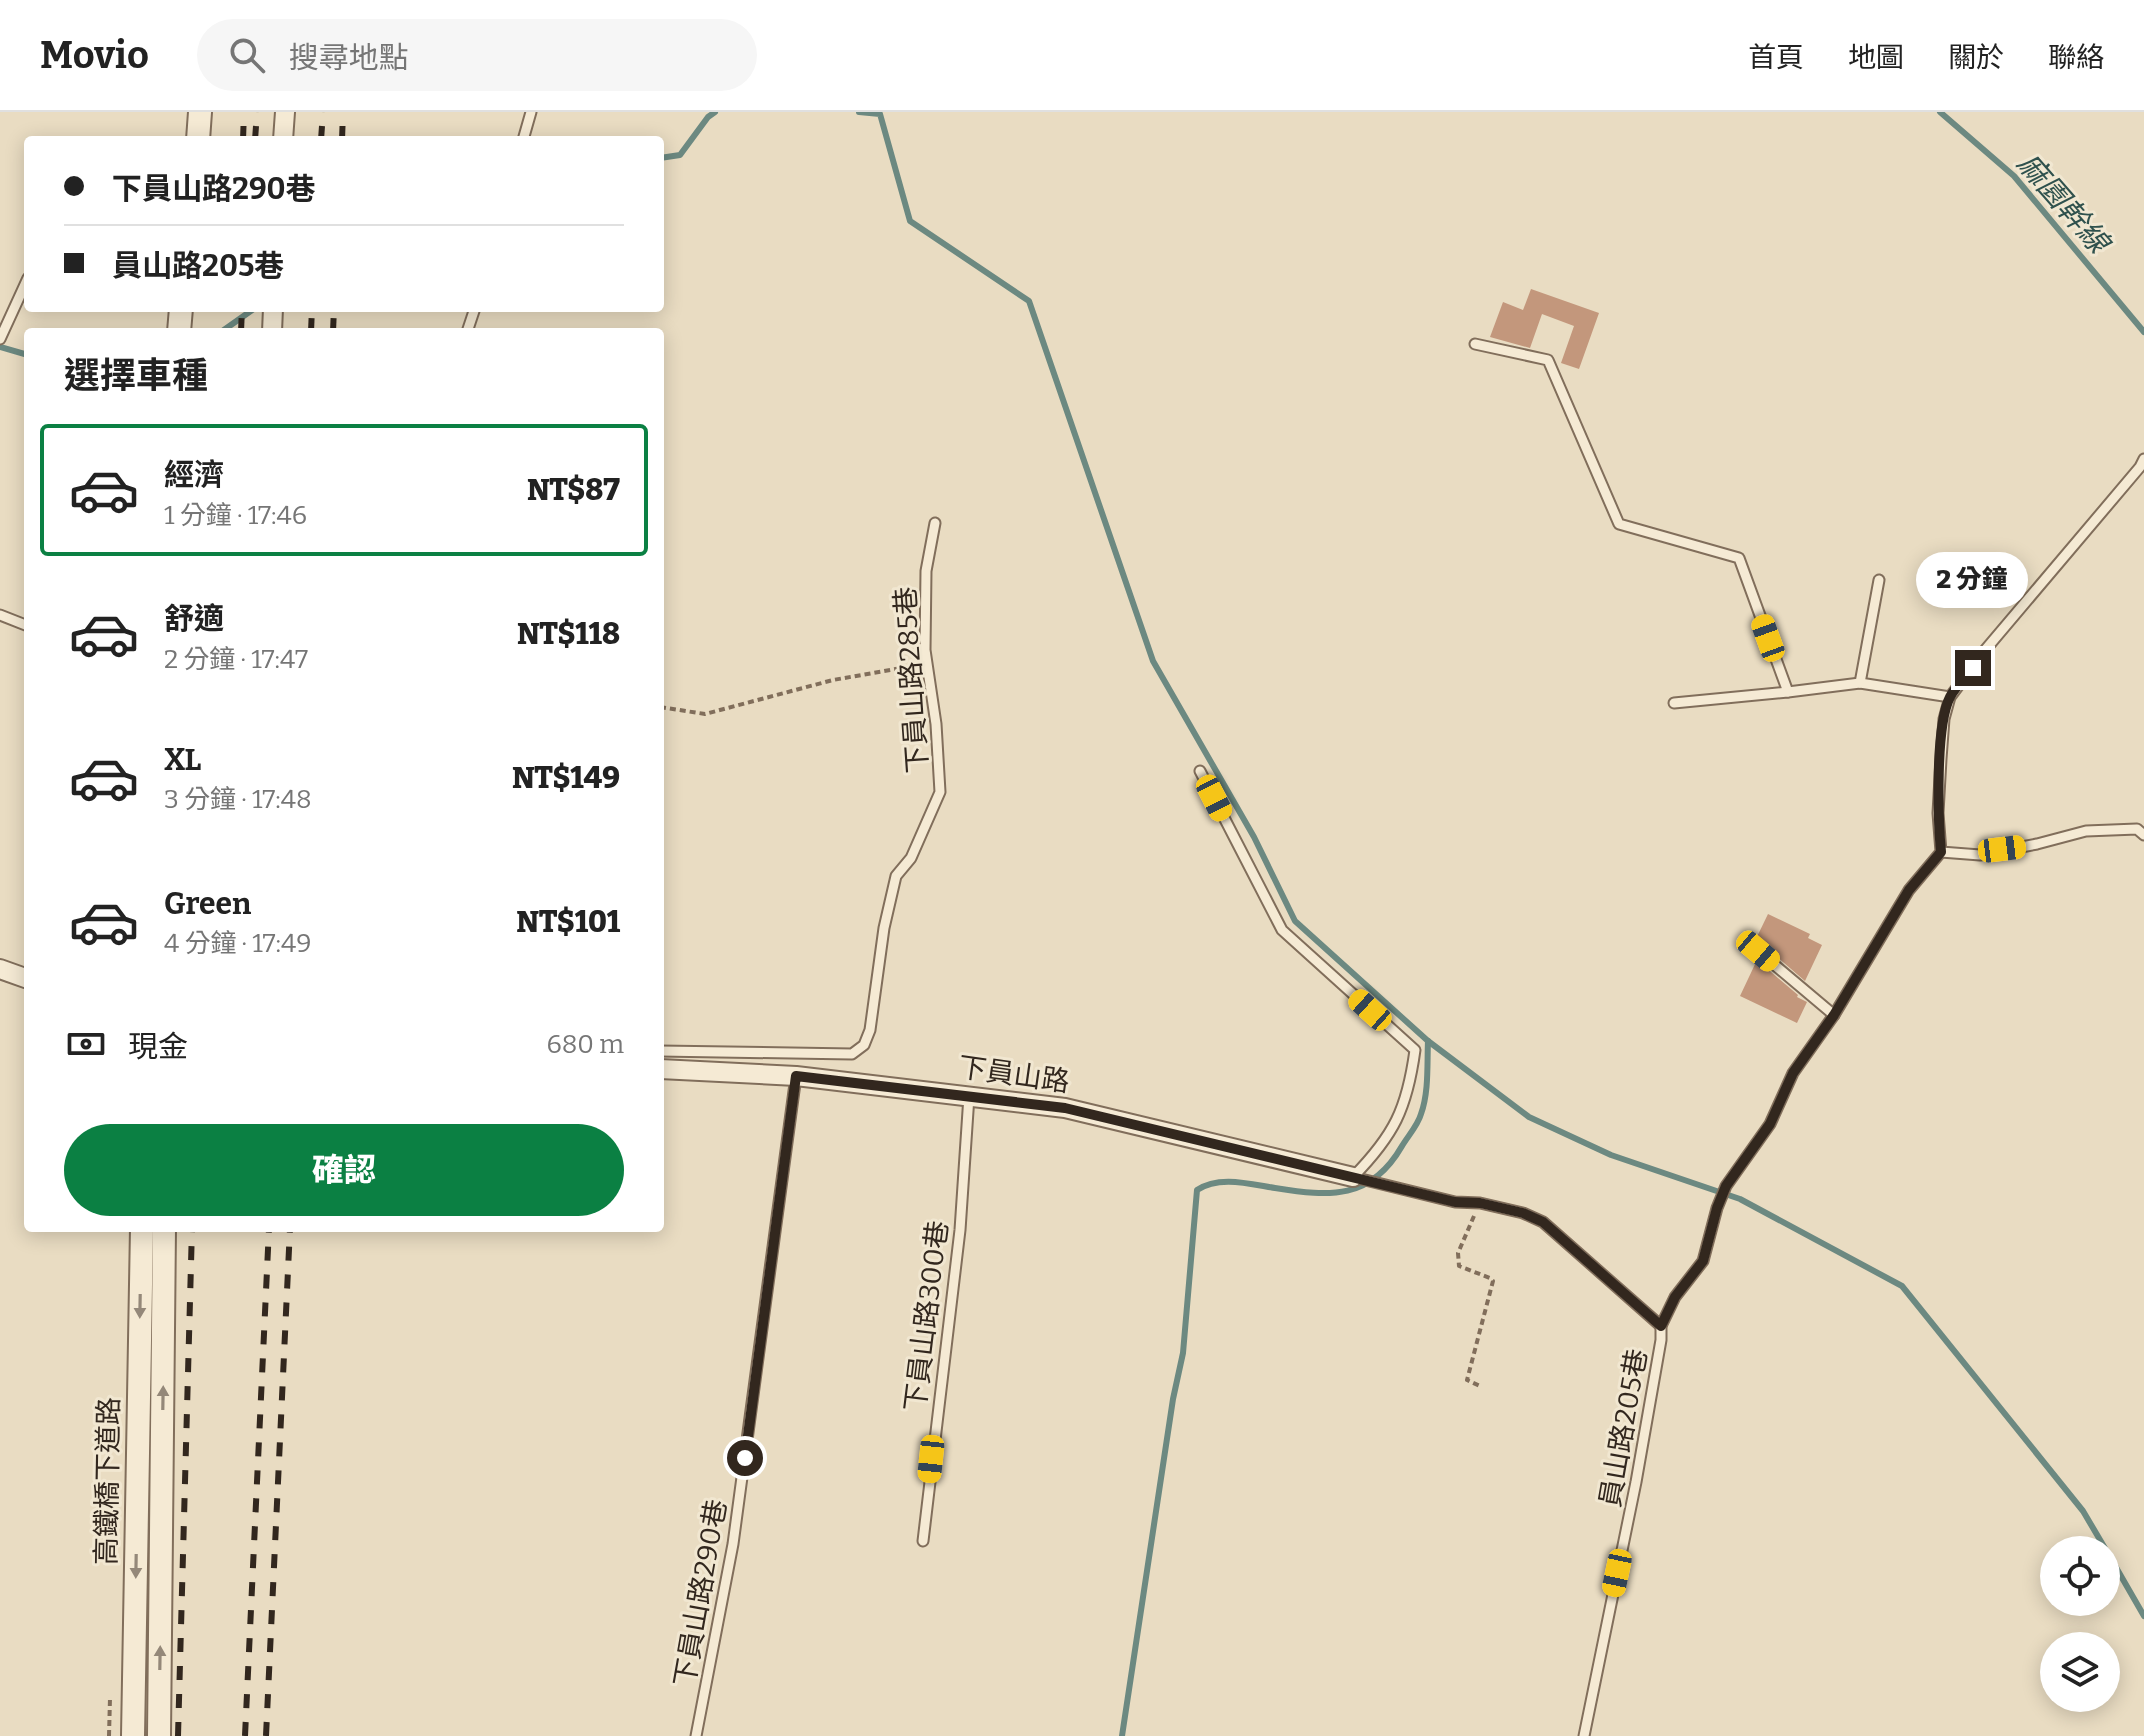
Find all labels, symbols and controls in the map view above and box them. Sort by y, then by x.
search box [197,19,757,91]
text: Movio [40,32,149,78]
icon: search [225,33,269,77]
text: 搜尋地點 [289,40,409,76]
text: 首頁 [1748,41,1804,74]
text: 地圖 [1848,41,1904,74]
text: 關於 [1948,41,2004,74]
text: 聯絡 [2048,41,2104,74]
water label: 麻園幹線 [2010,146,2118,262]
text: 下員山路290巷 [112,171,316,207]
text: 員山路205巷 [112,248,284,284]
text: 選擇車種 [64,354,208,398]
icon: car [68,454,140,526]
text: 經濟 [164,457,224,493]
text: NT$87 [527,472,620,508]
text: 1 分鐘 · 17:46 [164,500,307,531]
callout: 2 分鐘 [1917,552,2029,608]
text: 2 分鐘 [1936,564,2008,595]
street label: 下員山路285巷 [889,586,934,774]
icon: car [68,598,140,670]
text: 舒適 [164,601,224,637]
car [1749,611,1787,665]
text: NT$118 [517,616,620,652]
text: 2 分鐘 · 17:47 [164,644,308,675]
route end [1955,650,1991,686]
icon: car [68,742,140,814]
text: XL [164,742,201,778]
text: NT$149 [512,760,620,796]
car [1192,771,1236,825]
text: 3 分鐘 · 17:48 [164,784,312,815]
car [1977,834,2027,864]
icon: car [68,886,140,958]
text: Green [164,886,251,922]
text: NT$101 [516,904,620,940]
car [1732,926,1784,976]
text: 4 分鐘 · 17:49 [164,928,312,959]
car [1344,985,1396,1035]
icon: cash [64,1022,108,1066]
text: 現金 [128,1029,188,1065]
text: 680 m [546,1029,624,1060]
street label: 下員山路 [956,1050,1072,1099]
button: 確認 [64,1124,624,1216]
street label: 下員山路300巷 [898,1219,955,1413]
one-way arrow [134,1294,147,1319]
street label: 員山路205巷 [1593,1346,1654,1510]
one-way arrow [156,1385,169,1410]
street label: 高鐵橋下道路 [90,1397,125,1565]
car [917,1434,945,1484]
route start [727,1440,763,1476]
street label: 下員山路290巷 [668,1497,733,1689]
map controls [2040,1536,2120,1712]
button: locate [2040,1536,2120,1616]
car [1600,1547,1634,1599]
one-way arrow [130,1554,142,1579]
button: layers [2040,1632,2120,1712]
one-way arrow [154,1645,166,1670]

